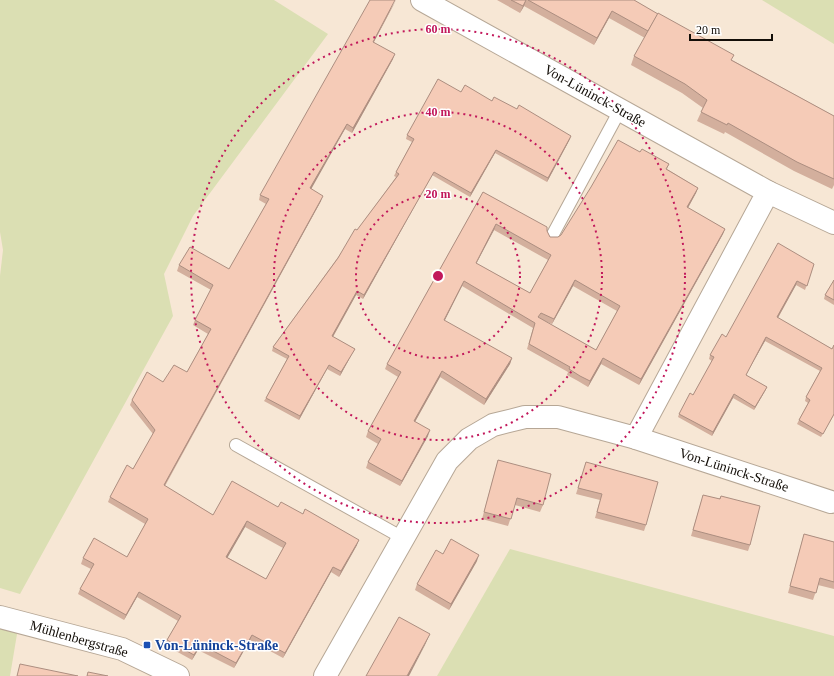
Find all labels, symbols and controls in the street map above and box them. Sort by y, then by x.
scale bar [690,16,772,42]
text: 60 m [426,22,451,36]
text: 20 m [696,23,721,37]
street label: Von-Lüninck-Straße [541,62,649,130]
text: 40 m [426,105,451,119]
text: 20 m [426,187,451,201]
centre of rings [431,269,445,283]
street label: Von-Lüninck-Straße [677,445,791,495]
street label: Mühlenbergstraße [28,618,130,660]
place label: Von-Lüninck-Straße [155,638,278,653]
marker: Von-Lüninck-Straße [142,640,152,650]

